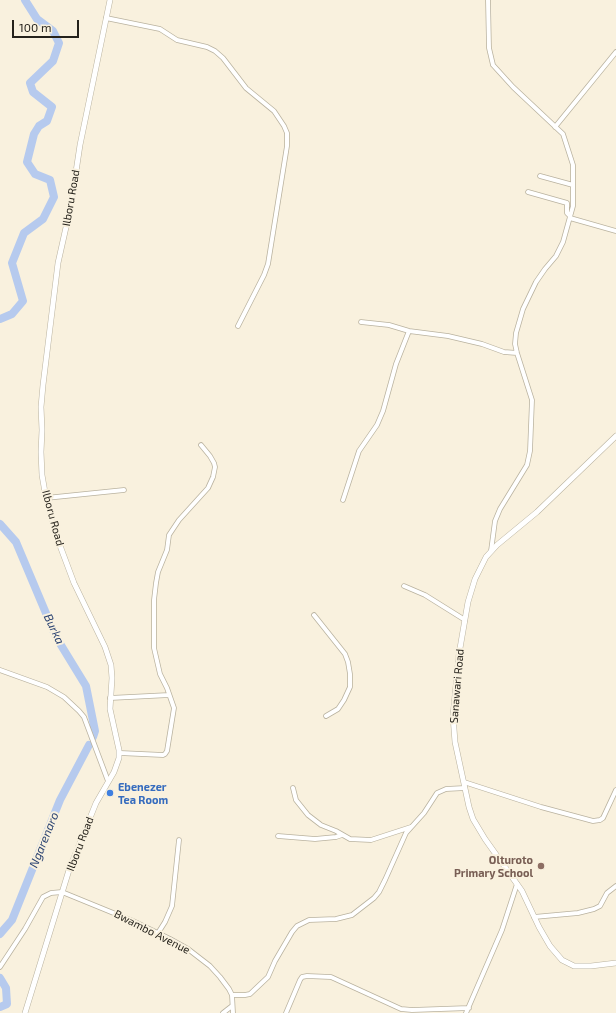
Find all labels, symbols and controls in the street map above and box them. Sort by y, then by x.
scale bar [14,12,81,38]
text: 100 m [19,20,51,34]
street label: Ilboru Road [60,169,82,227]
street label: Ilboru Road [39,489,67,547]
water label: Burka [41,611,67,647]
street label: Sanawari Road [447,648,467,724]
place label: Ebenezer Tea Room [118,780,168,806]
marker: Ebenezer Tea Room [105,788,115,798]
water label: Ngarenaro [26,810,62,870]
street label: Ilboru Road [64,815,96,873]
place label: Olturoto Primary School [454,853,533,879]
marker: Olturoto Primary School [536,861,546,871]
street label: Bwambo Avenue [112,907,192,957]

